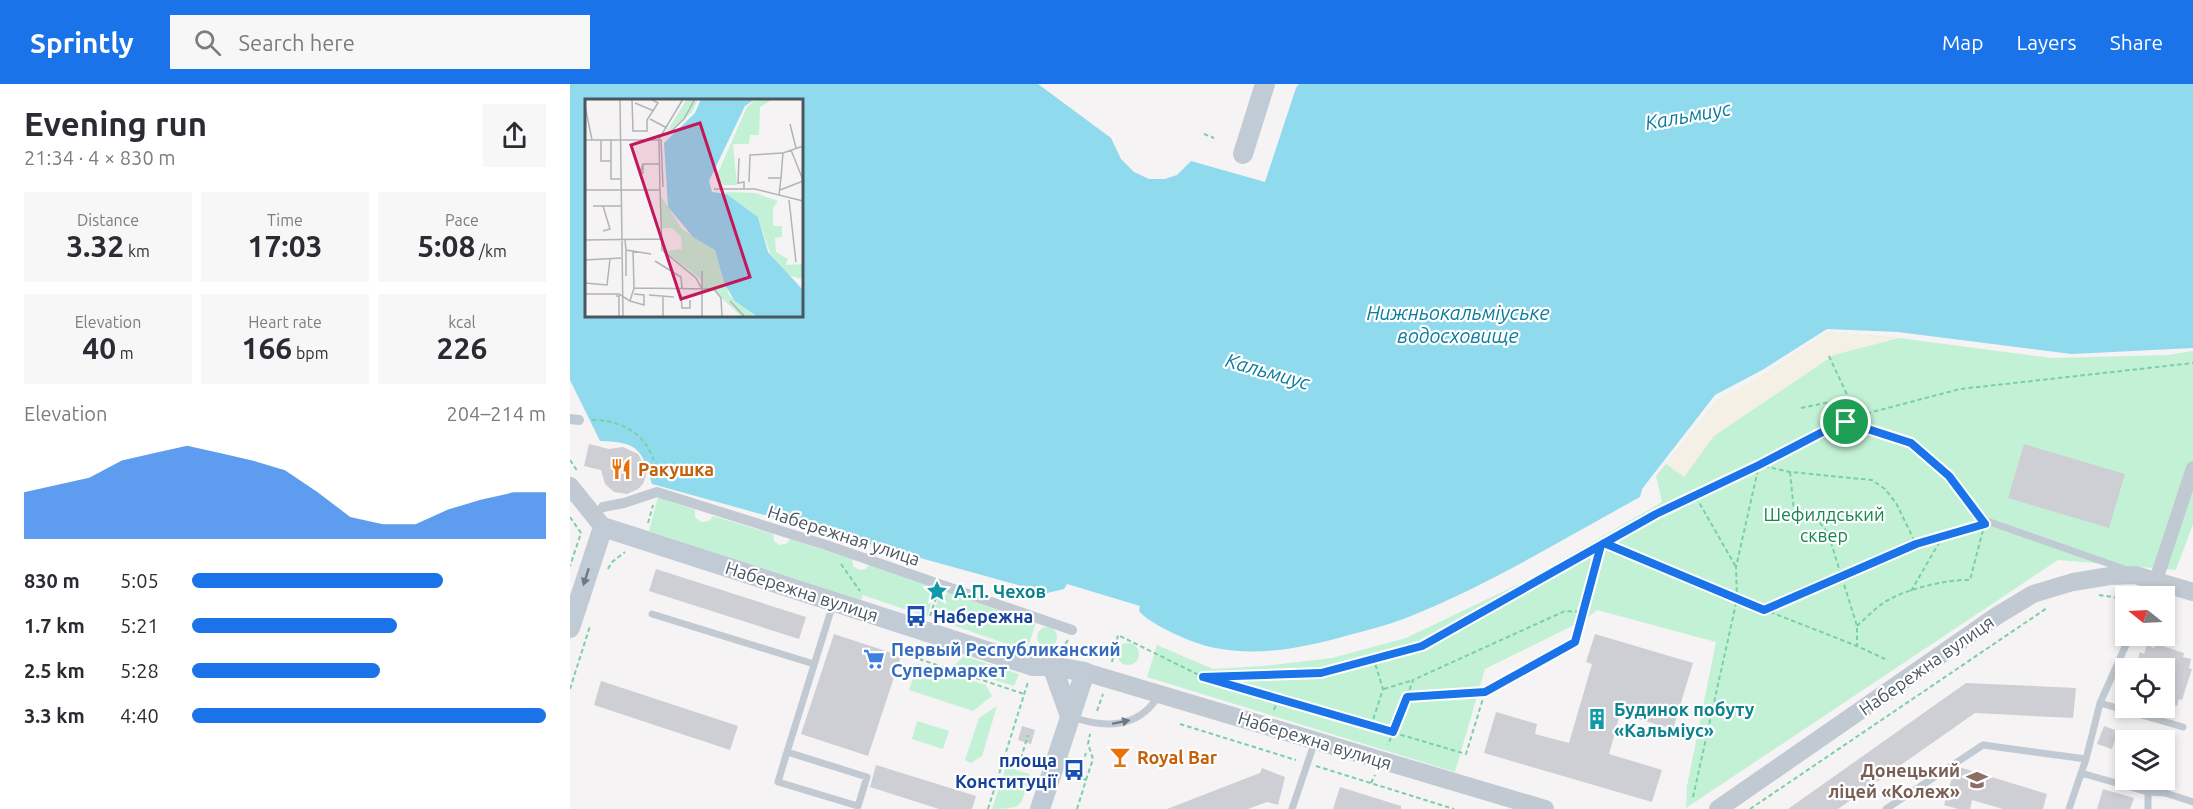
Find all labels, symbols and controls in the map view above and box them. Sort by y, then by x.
search box [170,15,590,69]
icon: search [191,26,224,59]
text: Sprintly [30,27,134,58]
text: Search here [239,30,355,55]
text: Map [1942,30,1983,54]
text: Layers [2016,30,2077,54]
text: Share [2110,30,2163,54]
water label: Кальмиус [1643,96,1733,134]
inset map [585,99,802,316]
button: share [483,104,546,167]
text: Evening run [24,105,207,142]
text: 21:34 · 4 × 830 m [24,146,176,169]
text: Distance [77,211,139,229]
text: Time [267,211,303,229]
text: Pace [445,211,479,229]
text: 3.32 [66,229,124,263]
text: 17:03 [247,229,323,263]
text: 5:08 [417,229,475,263]
text: km [124,242,150,260]
text: /km [475,242,507,260]
water label: Нижньокальміуське водосховище [1366,301,1550,347]
text: Elevation [75,313,141,331]
text: Heart rate [248,313,322,331]
text: kcal [448,313,476,331]
text: 40 [82,331,116,365]
text: 166 [242,331,292,365]
text: 226 [437,331,487,365]
text: m [116,344,134,362]
text: bpm [292,344,328,362]
water label: Кальмиус [1223,348,1313,394]
pin [1820,396,1871,447]
text: Elevation [24,402,107,425]
text: 204–214 m [447,402,546,425]
icon: arrive [1829,405,1862,438]
restaurant icon: Ракушка [609,457,633,481]
place label: Ракушка [638,459,714,479]
street label: Набережная улица [765,501,923,569]
park label: Шефилдський сквер [1763,504,1885,545]
street label: Набережна вулиця [723,557,881,625]
one-way arrow [581,568,591,586]
text: 830 m [24,569,80,592]
text: 5:05 [120,569,159,592]
place icon: А.П. Чехов [925,579,949,603]
place label: А.П. Чехов [954,581,1046,601]
north arrow [2115,586,2175,646]
map controls [2115,586,2175,790]
bus stop icon: Набережна [904,604,928,628]
place label: Набережна [933,606,1033,626]
street label: Набережна вулиця [1855,611,1997,719]
text: 1.7 km [24,614,85,637]
text: 5:21 [120,614,159,637]
place label: Первый Республиканский Супермаркет [891,639,1121,680]
supermarket icon: Первый Республиканский Супермаркет [862,647,886,671]
button: locate [2115,658,2175,718]
text: 2.5 km [24,659,85,682]
text: 5:28 [120,659,159,682]
place label: Будинок побуту «Кальміус» [1614,699,1755,740]
text: 3.3 km [24,704,85,727]
text: 4:40 [120,704,159,727]
street label: Набережна вулиця [1236,707,1394,773]
building icon: Будинок побуту «Кальміус» [1585,707,1609,731]
one-way arrow [1112,717,1131,726]
button: layers [2115,730,2175,790]
bar icon: Royal Bar [1108,745,1132,769]
place label: Royal Bar [1137,747,1218,767]
place label: площа Конституції [955,750,1058,791]
bus stop icon: площа Конституції [1062,758,1086,782]
place label: Донецький ліцей «Колеж» [1828,760,1960,801]
school or university icon: Донецький ліцей «Колеж» [1965,768,1989,792]

